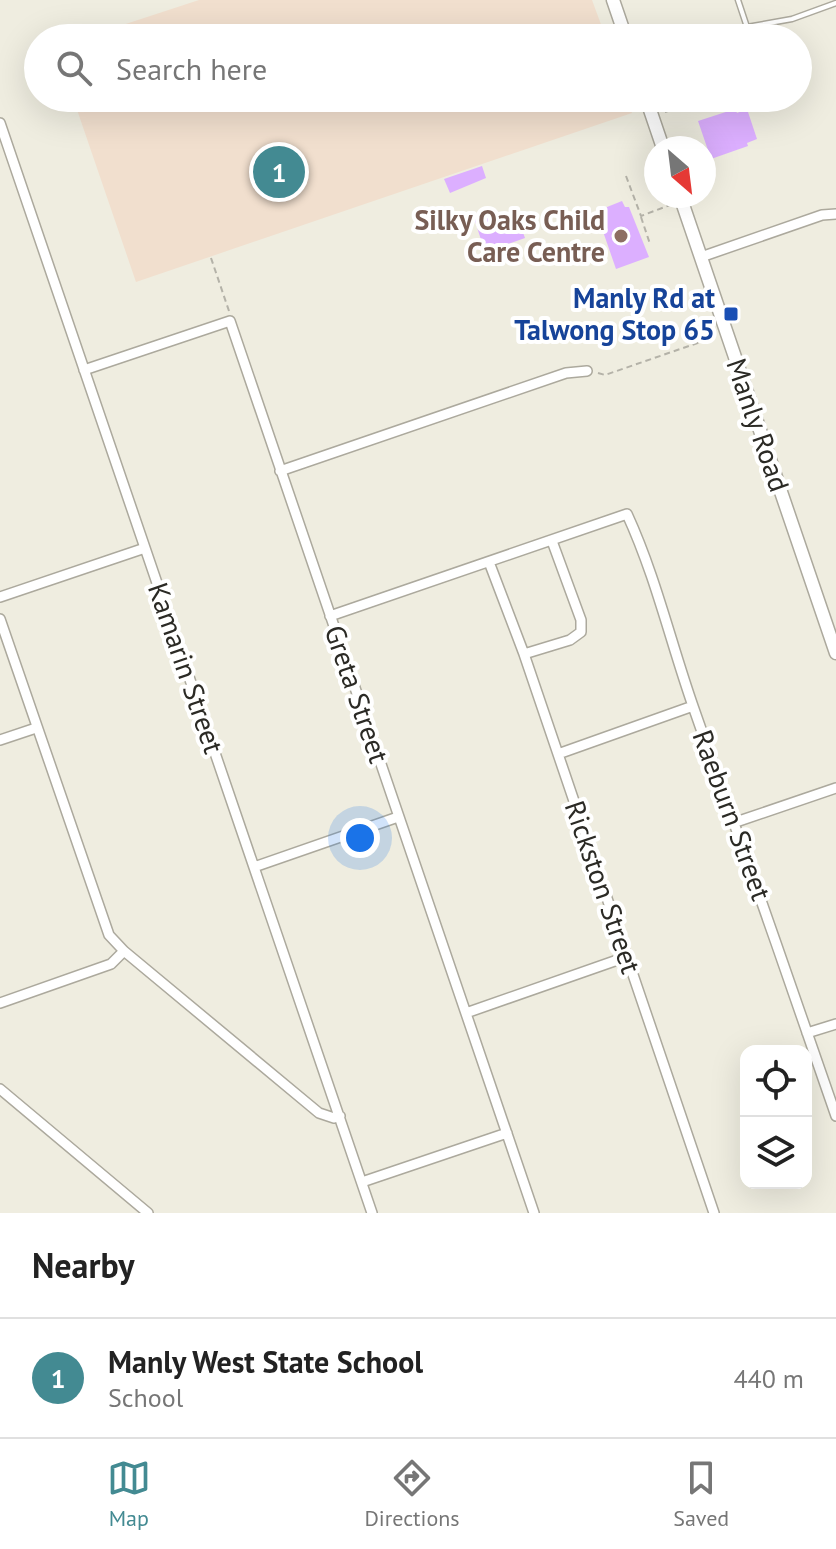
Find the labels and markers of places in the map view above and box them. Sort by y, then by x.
pin: 1 [253,142,305,202]
place label: Silky Oaks Child Care Centre [414,201,605,270]
marker: Silky Oaks Child Care Centre [612,227,630,245]
place label: Manly Rd at Talwong Stop 65 [514,279,715,348]
marker: Manly Rd at Talwong Stop 65 [722,305,740,323]

